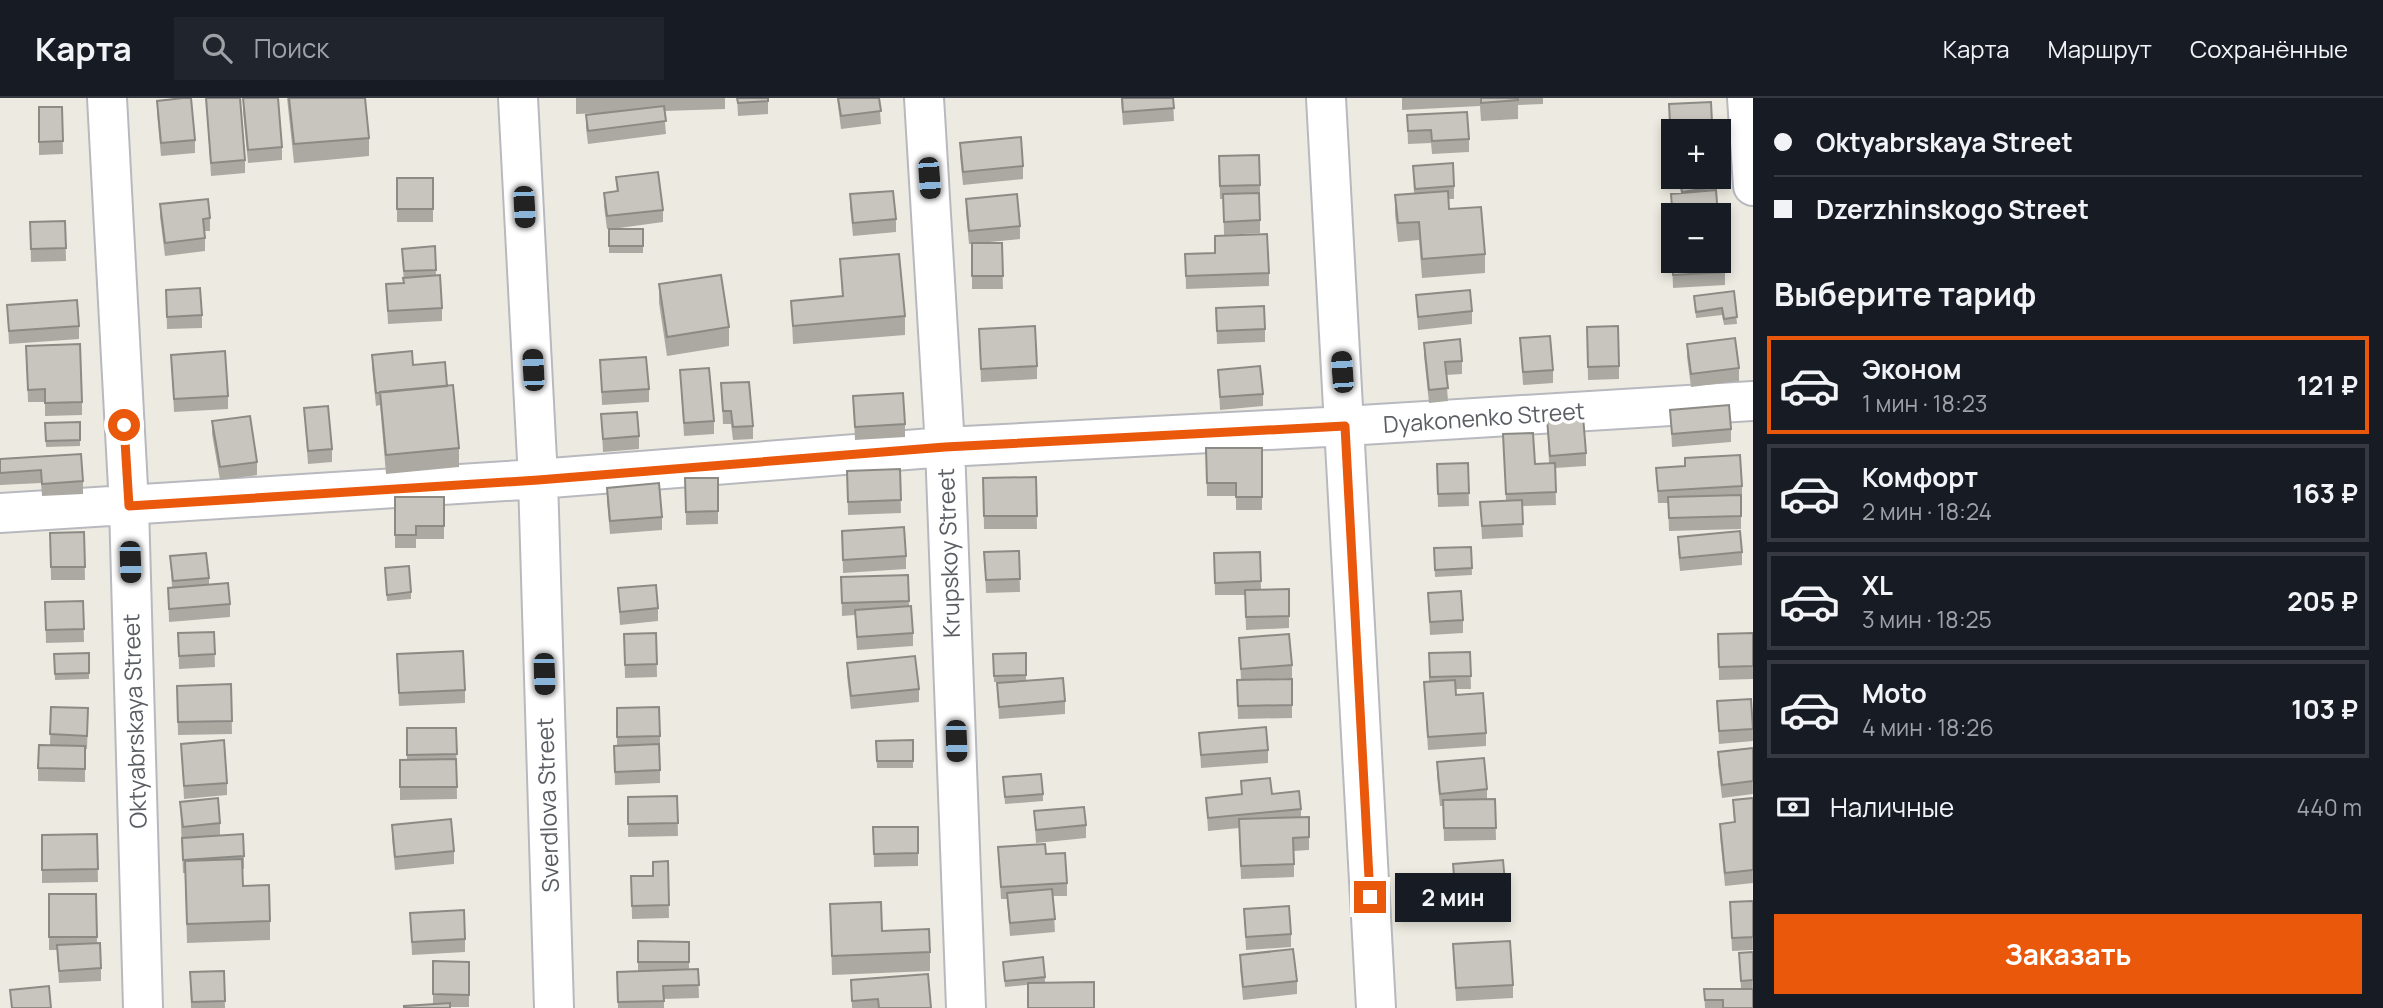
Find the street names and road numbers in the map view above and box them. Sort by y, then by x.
street label: Dyakonenko Street [1382,394,1586,440]
street label: Krupskoy Street [929,468,967,638]
street label: Oktyabrskaya Street [114,613,154,829]
street label: Sverdlova Street [528,717,566,893]

